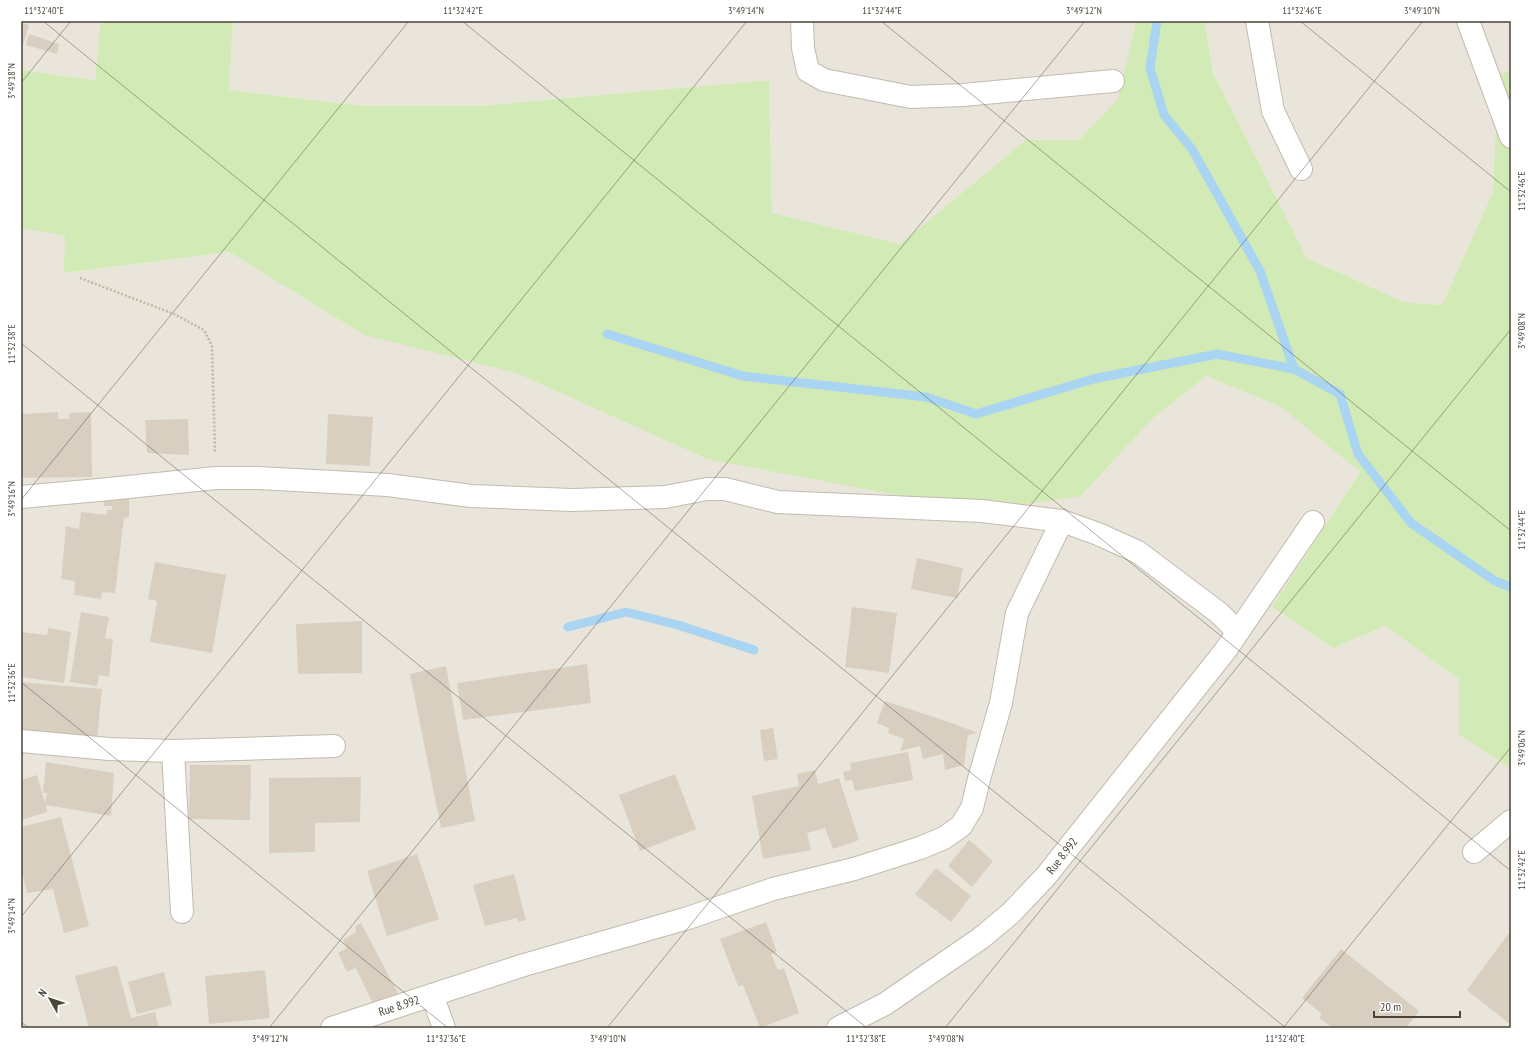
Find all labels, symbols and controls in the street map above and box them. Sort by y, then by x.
text: 11°32'40"E [24,4,64,17]
text: 11°32'42"E [443,4,483,17]
text: 3°49'14"N [728,4,764,17]
text: 11°32'44"E [862,4,902,17]
text: 3°49'12"N [1066,4,1102,17]
text: 11°32'46"E [1282,4,1322,17]
text: 3°49'10"N [1404,4,1440,17]
text: 3°49'18"N [5,63,18,99]
text: 11°32'46"E [1515,171,1528,211]
text: 3°49'08"N [1515,313,1528,349]
text: 11°32'38"E [5,324,18,364]
text: 3°49'16"N [5,481,18,517]
text: 11°32'44"E [1515,510,1528,550]
text: 11°32'36"E [5,663,18,703]
text: 3°49'06"N [1515,730,1528,766]
street label: Rue 8.992 [1043,834,1081,877]
text: 11°32'42"E [1515,850,1528,890]
text: 3°49'14"N [5,898,18,934]
north arrow [30,979,70,1019]
text: N [35,986,50,999]
street label: Rue 8.992 [376,992,421,1019]
scale bar [1374,993,1460,1019]
text: 20 m [1380,999,1401,1014]
text: 3°49'12"N [252,1032,288,1045]
text: 11°32'36"E [426,1032,466,1045]
text: 3°49'10"N [590,1032,626,1045]
text: 11°32'38"E [846,1032,886,1045]
text: 3°49'08"N [928,1032,964,1045]
text: 11°32'40"E [1265,1032,1305,1045]

